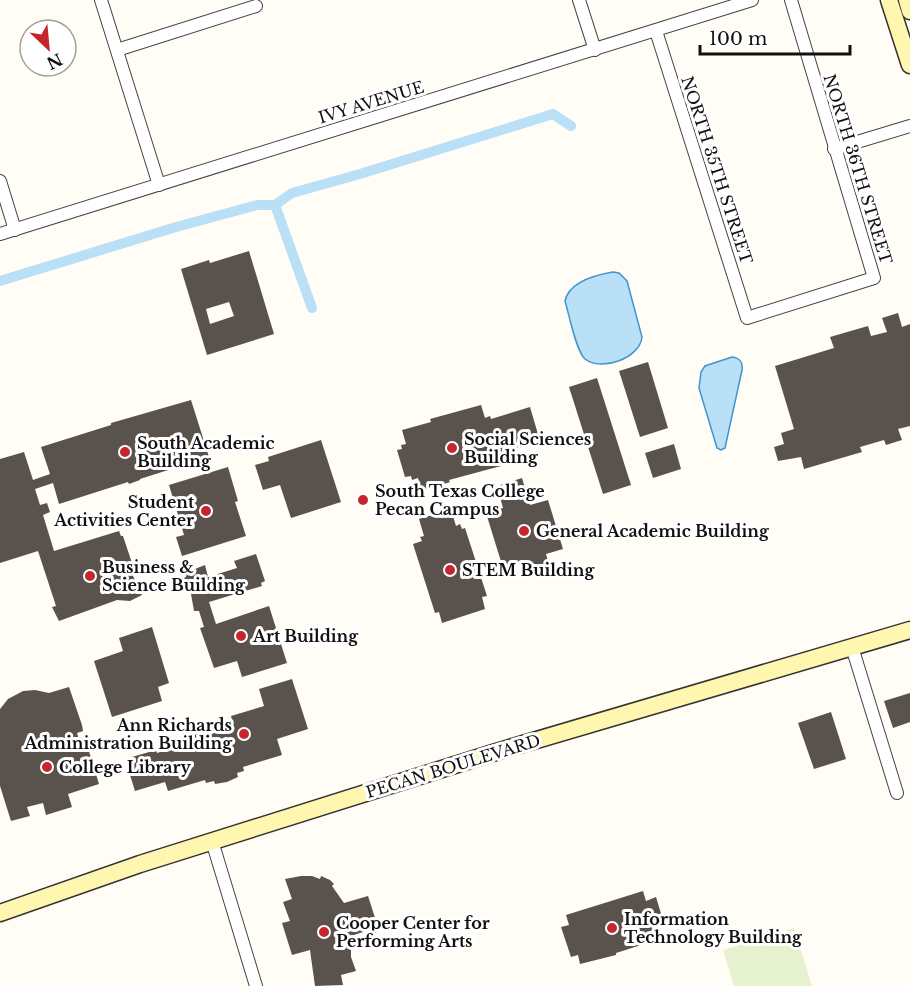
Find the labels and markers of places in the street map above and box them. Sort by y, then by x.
place label: Social Sciences Building [464,429,591,467]
place label: South Academic Building [137,433,275,471]
marker: Social Sciences Building [445,441,459,455]
marker: South Academic Building [118,445,132,459]
place label: South Texas College Pecan Campus [375,481,545,519]
place label: Student Activities Center [53,492,195,530]
marker: South Texas College Pecan Campus [356,493,370,507]
marker: Student Activities Center [199,504,213,518]
place label: General Academic Building [536,521,770,541]
marker: General Academic Building [517,524,531,538]
place label: Business & Science Building [102,557,246,595]
place label: STEM Building [462,560,595,580]
marker: STEM Building [443,563,457,577]
marker: Business & Science Building [83,569,97,583]
place label: Art Building [252,626,359,646]
marker: Art Building [234,629,248,643]
place label: Ann Richards Administration Building [24,715,233,753]
marker: Ann Richards Administration Building [237,727,251,741]
place label: College Library [59,757,191,777]
marker: College Library [40,760,54,774]
place label: Information Technology Building [624,909,803,947]
place label: Cooper Center for Performing Arts [336,913,490,951]
marker: Information Technology Building [605,921,619,935]
marker: Cooper Center for Performing Arts [317,925,331,939]

